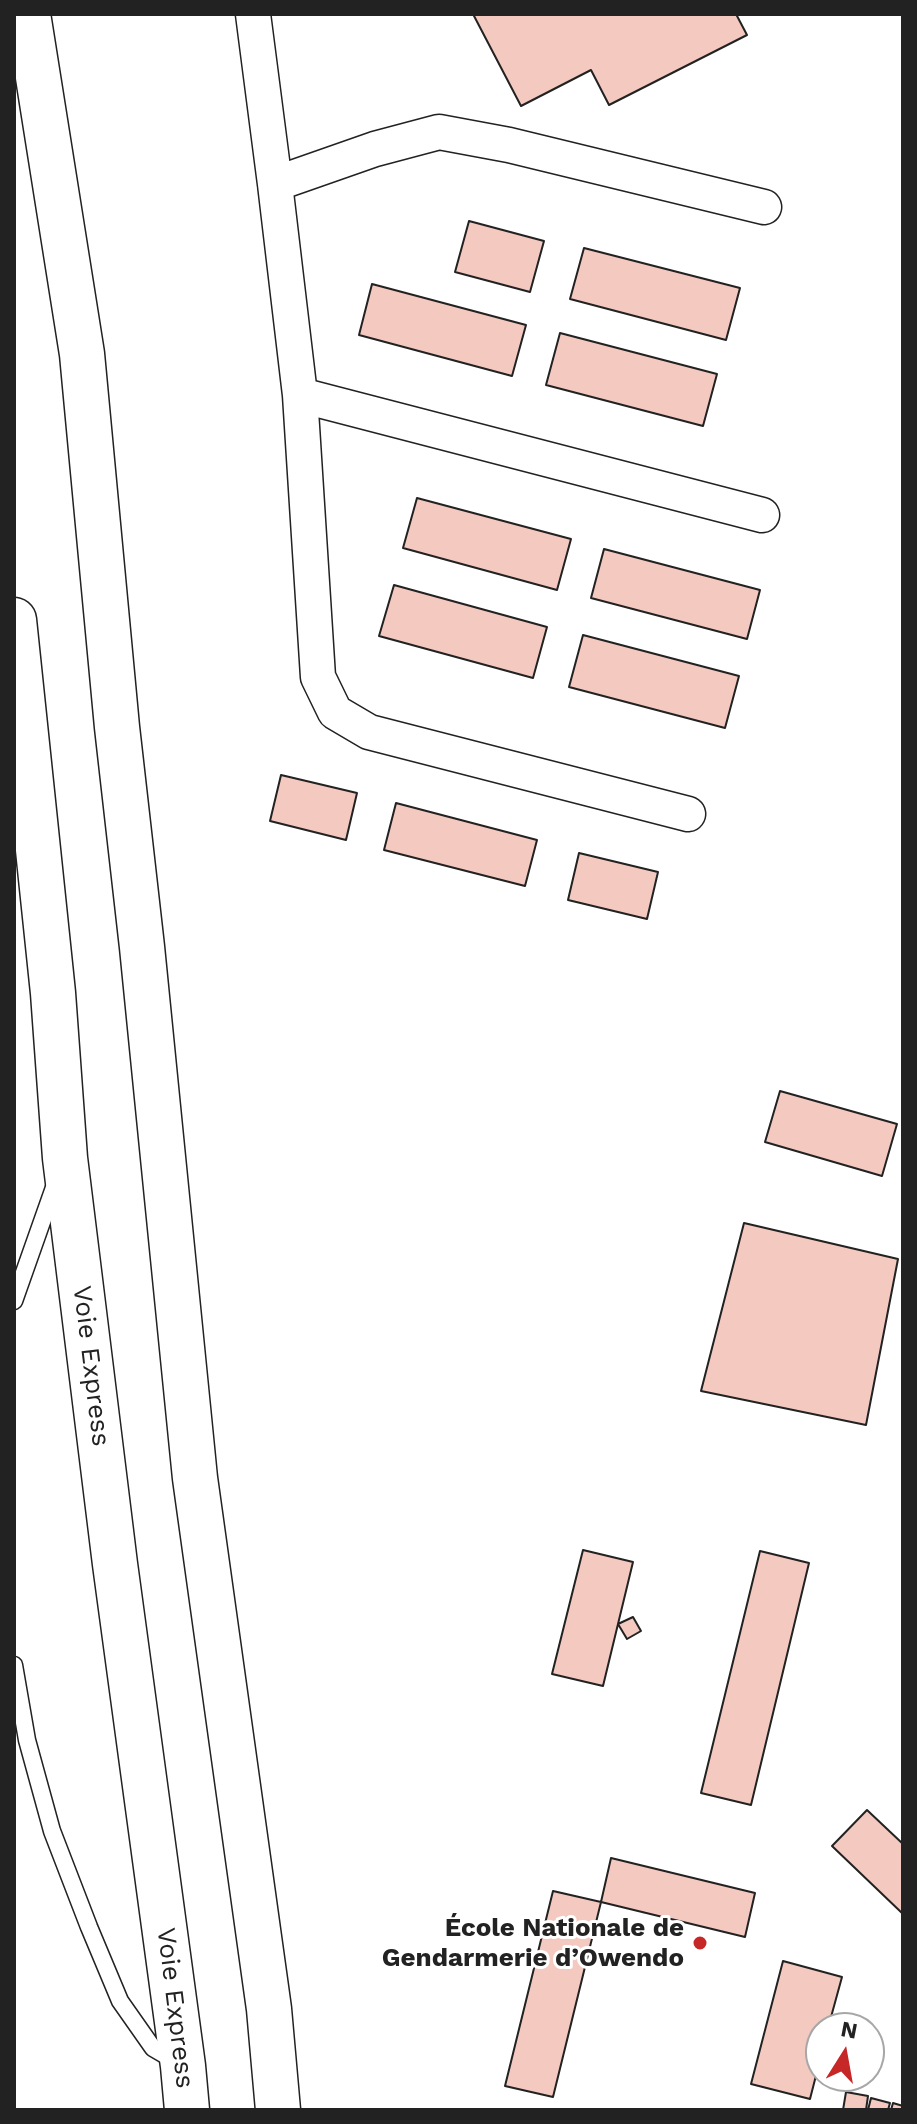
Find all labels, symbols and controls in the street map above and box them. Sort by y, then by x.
street label: Voie Express [66,1284,116,1448]
place label: École Nationale de Gendarmerie d’Owendo [382,1912,684,1974]
street label: Voie Express [150,1926,200,2090]
marker: École Nationale de Gendarmerie d’Owendo [691,1934,709,1952]
north arrow [805,2012,885,2092]
text: N [839,2016,860,2044]

